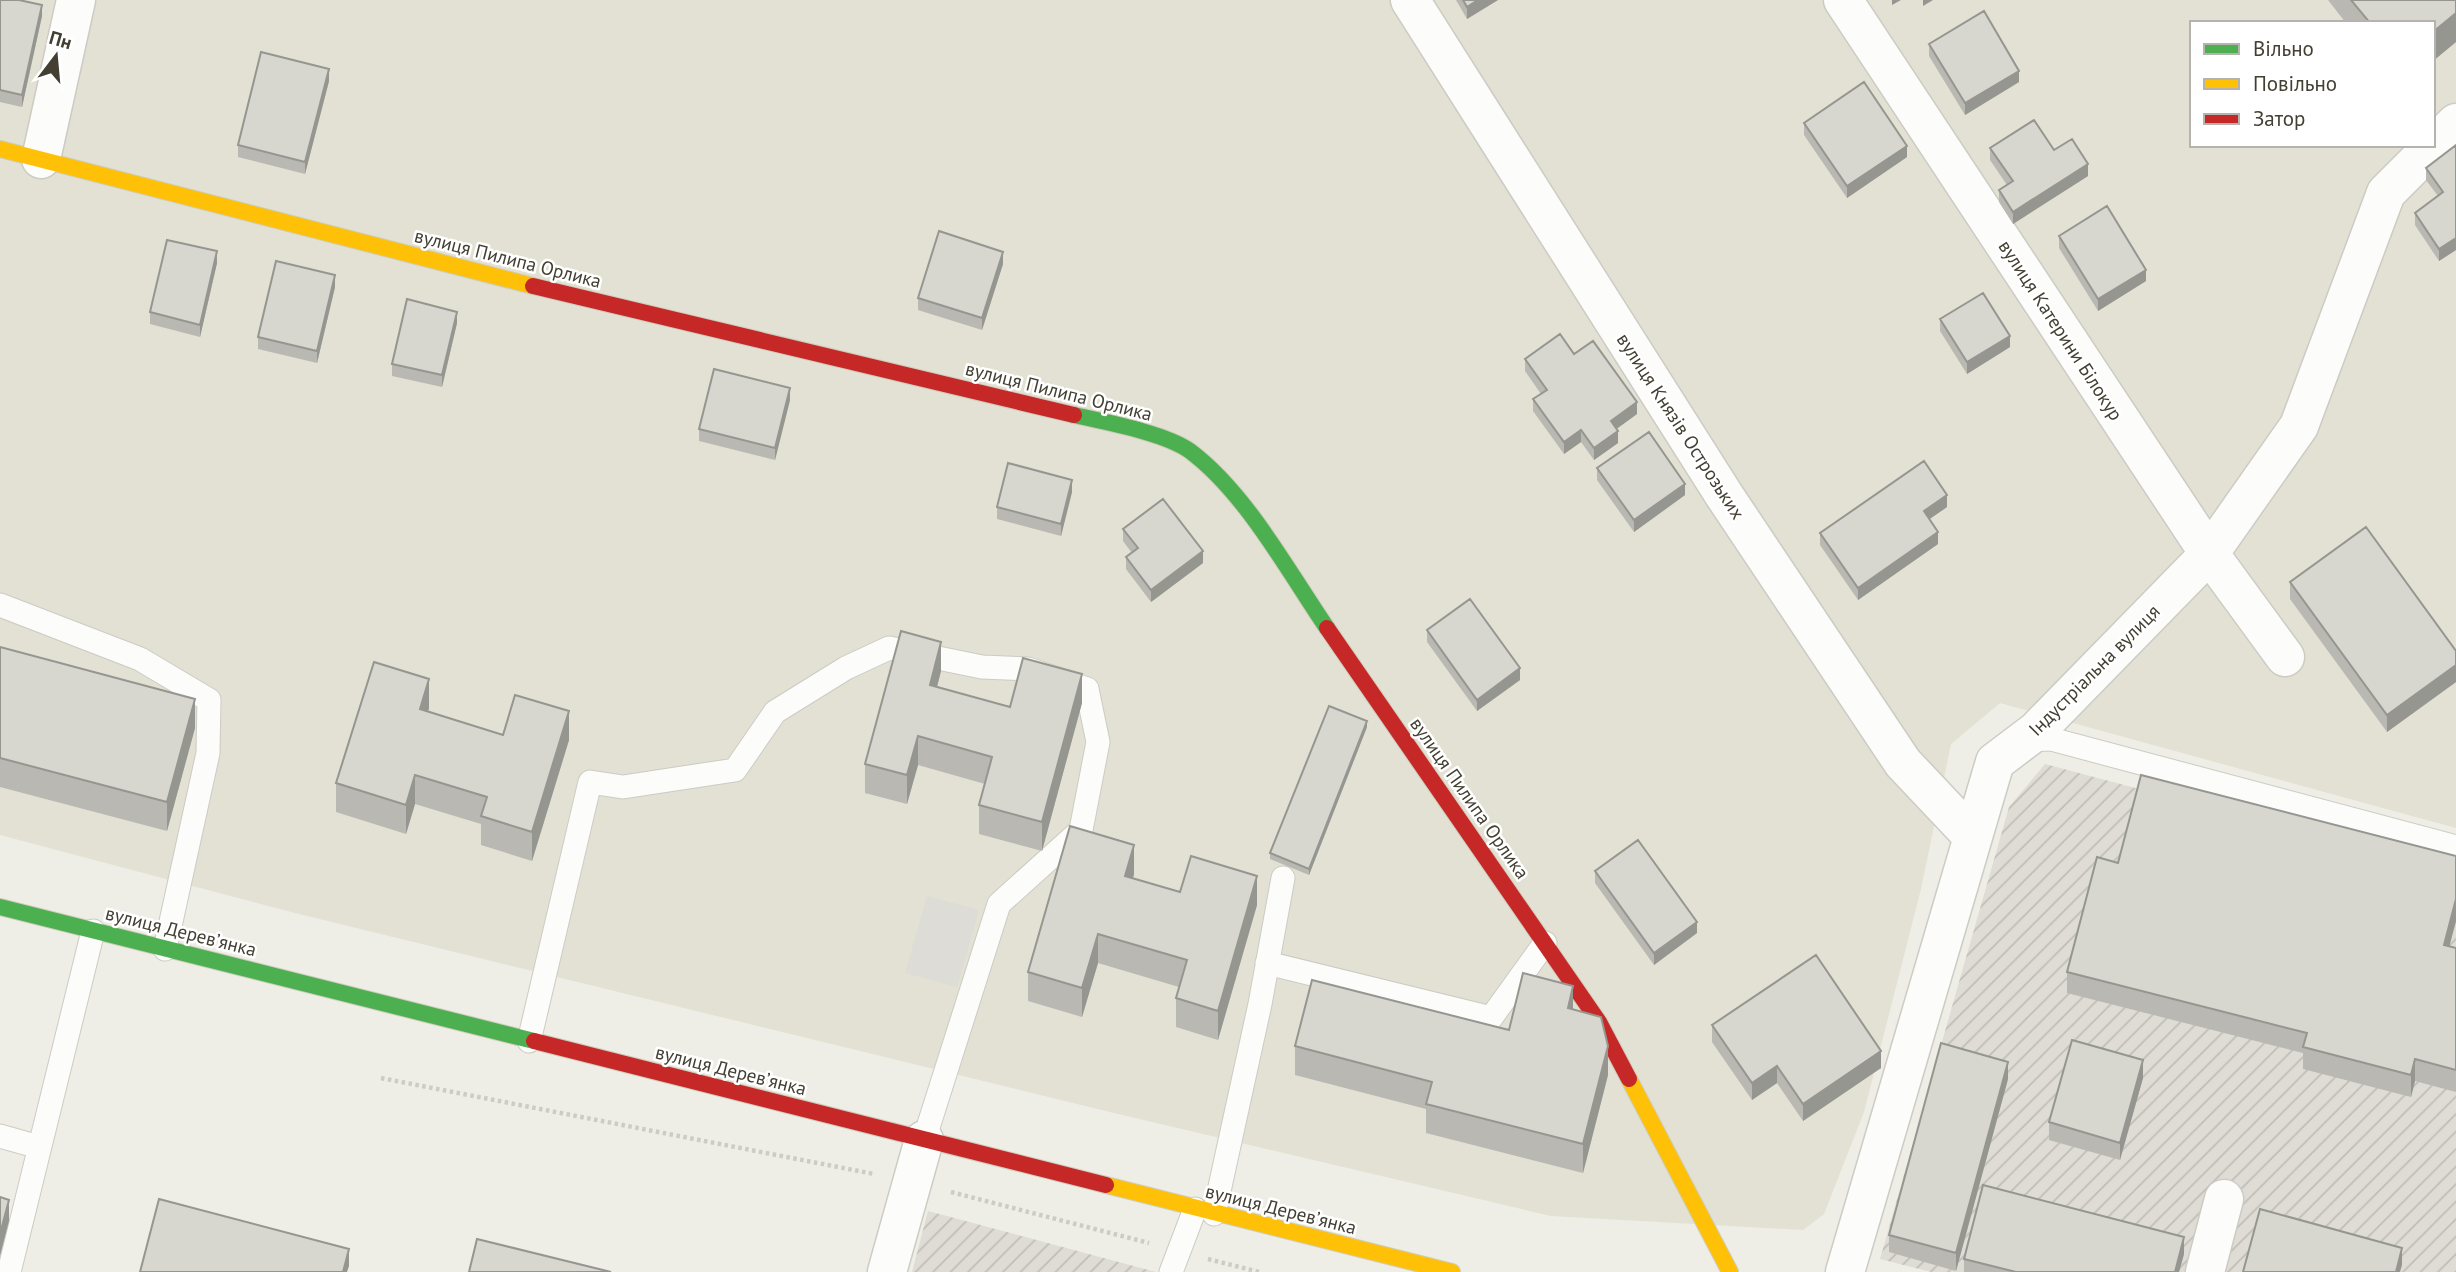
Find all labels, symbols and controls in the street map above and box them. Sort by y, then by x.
north arrow [21,21,91,91]
legend [2190,21,2435,147]
text: Пн [47,25,75,54]
text: Вільно [2253,35,2314,62]
text: Повільно [2253,70,2337,97]
text: Затор [2253,105,2305,132]
street label: вулиця Пилипа Орлика [412,223,604,293]
street label: вулиця Катерини Білокур [1994,235,2128,425]
street label: вулиця Князів Острозьких [1612,328,1750,524]
street label: вулиця Пилипа Орлика [963,356,1155,426]
street label: Індустріальна вулиця [2023,599,2165,741]
street label: вулиця Пилипа Орлика [1405,713,1535,883]
street label: вулиця Деревʼянка [103,901,259,961]
street label: вулиця Деревʼянка [653,1040,809,1100]
street label: вулиця Деревʼянка [1203,1179,1359,1239]

